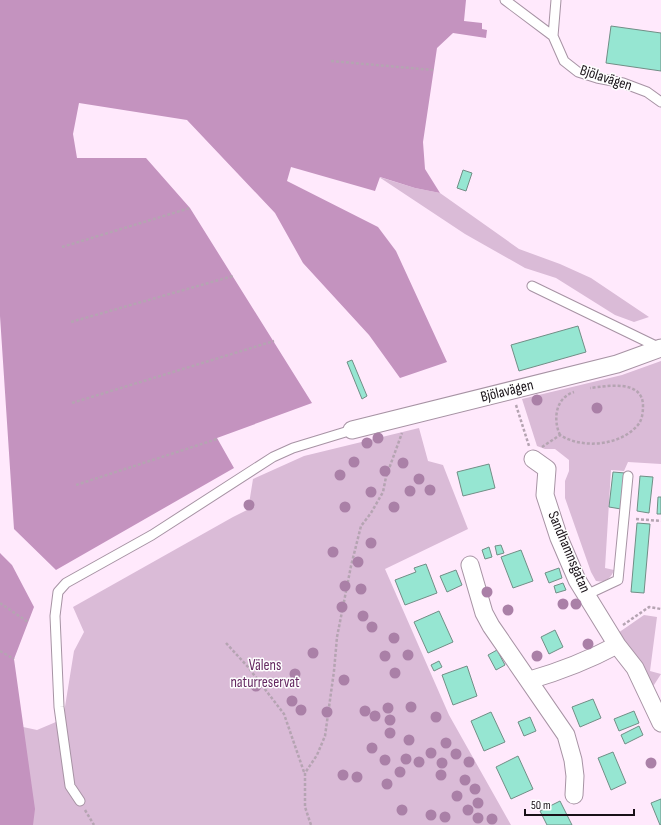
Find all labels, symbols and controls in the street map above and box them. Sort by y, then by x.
street label: Bjölavägen [577,61,635,95]
street label: Bjölavägen [479,375,535,407]
street label: Sandhamnsgatan [543,508,595,596]
park label: Välens naturreservat [230,656,300,692]
scale bar [525,791,634,817]
text: 50 m [531,798,551,813]

